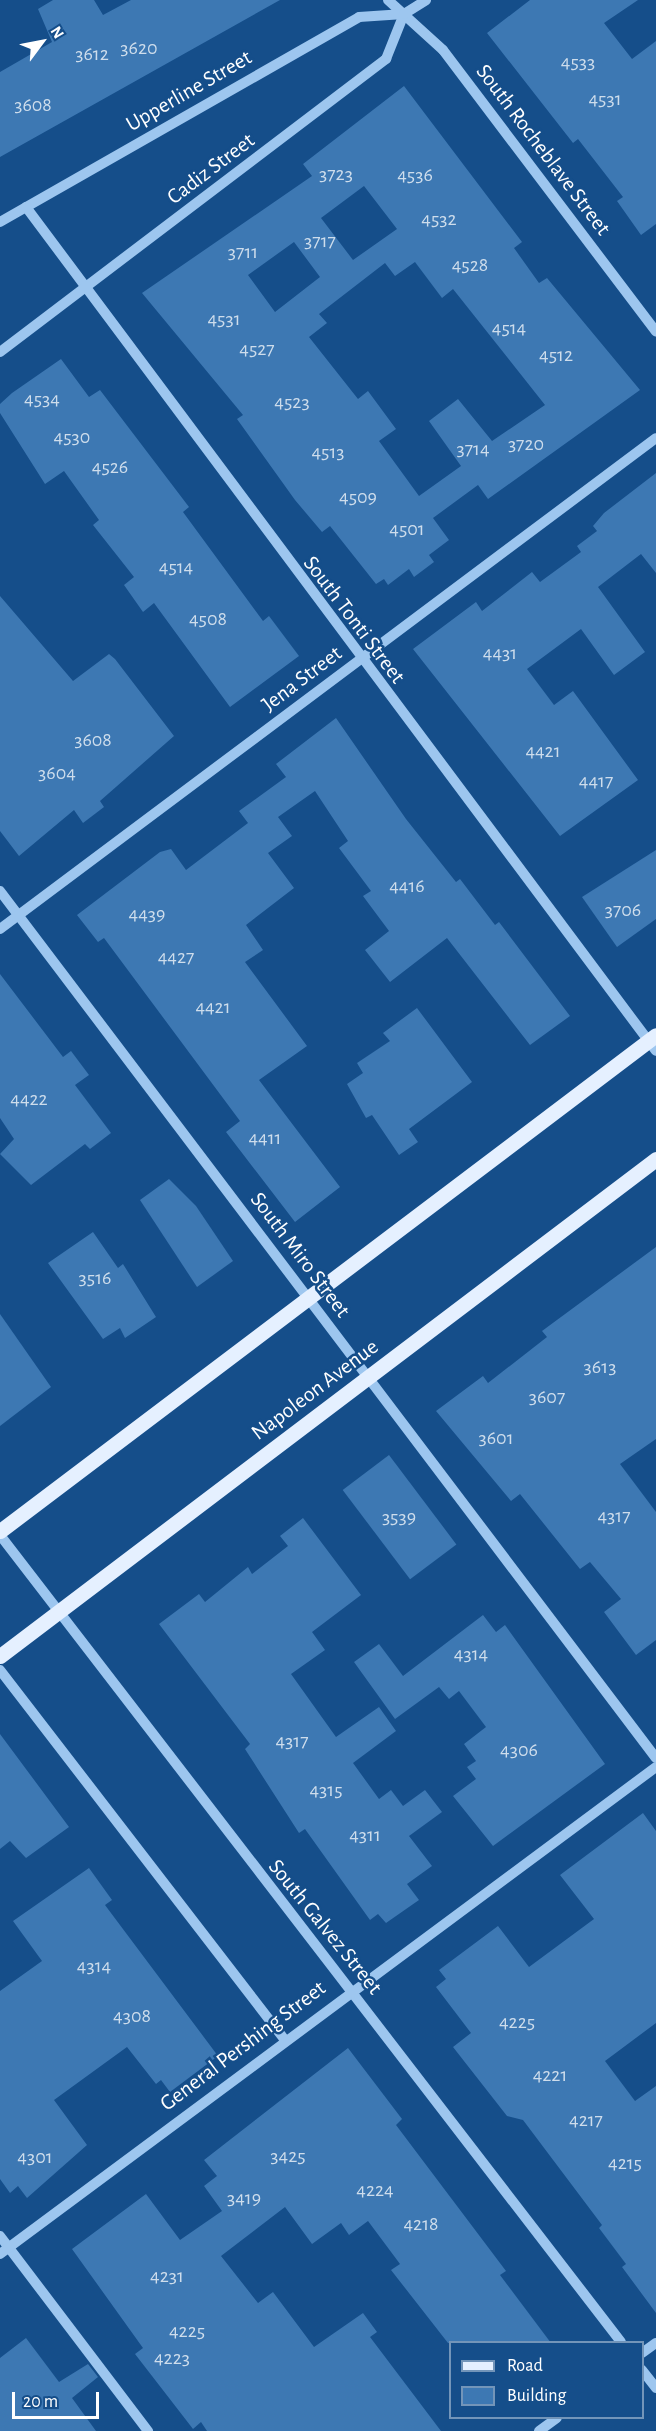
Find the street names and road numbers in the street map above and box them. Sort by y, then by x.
street label: Upperline Street [121,44,257,138]
street label: South Rocheblave Street [470,59,616,241]
street label: Cadiz Street [162,128,260,210]
street label: South Tonti Street [297,551,411,689]
street label: Jena Street [257,640,347,718]
street label: South Miro Street [244,1187,356,1323]
street label: Napoleon Avenue [246,1334,384,1446]
street label: South Galvez Street [262,1854,388,2000]
street label: General Pershing Street [155,1975,331,2117]

